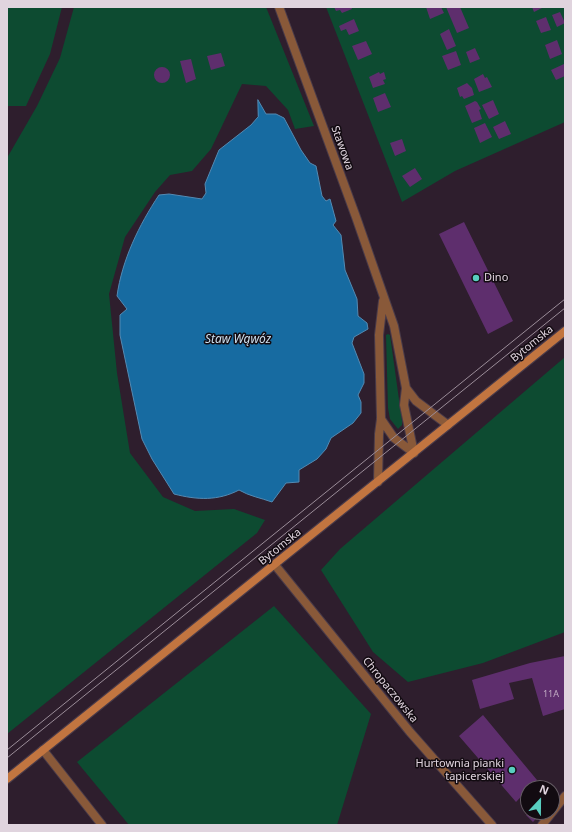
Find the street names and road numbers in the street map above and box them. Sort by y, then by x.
street label: Stawowa [328,124,356,172]
street label: Bytomska [508,323,556,365]
street label: Bytomska [256,526,304,568]
street label: Chropaczowska [360,655,420,725]

